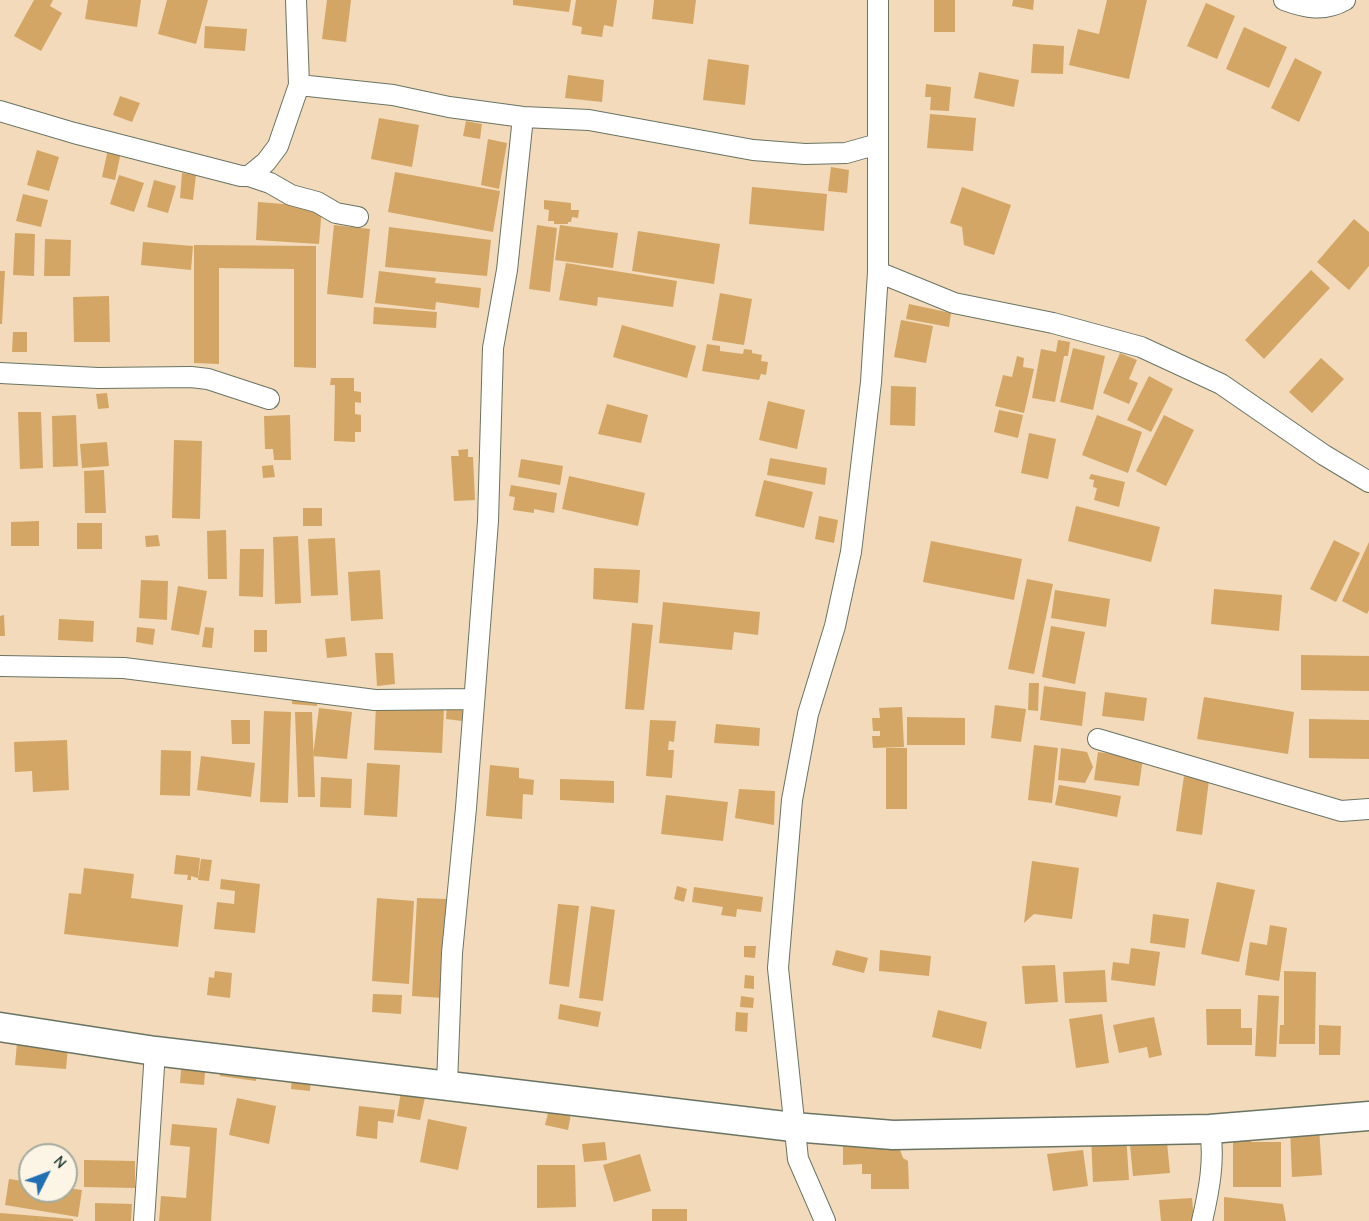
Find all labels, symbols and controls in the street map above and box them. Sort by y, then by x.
north arrow [18,1143,78,1203]
text: N [50,1152,70,1172]

